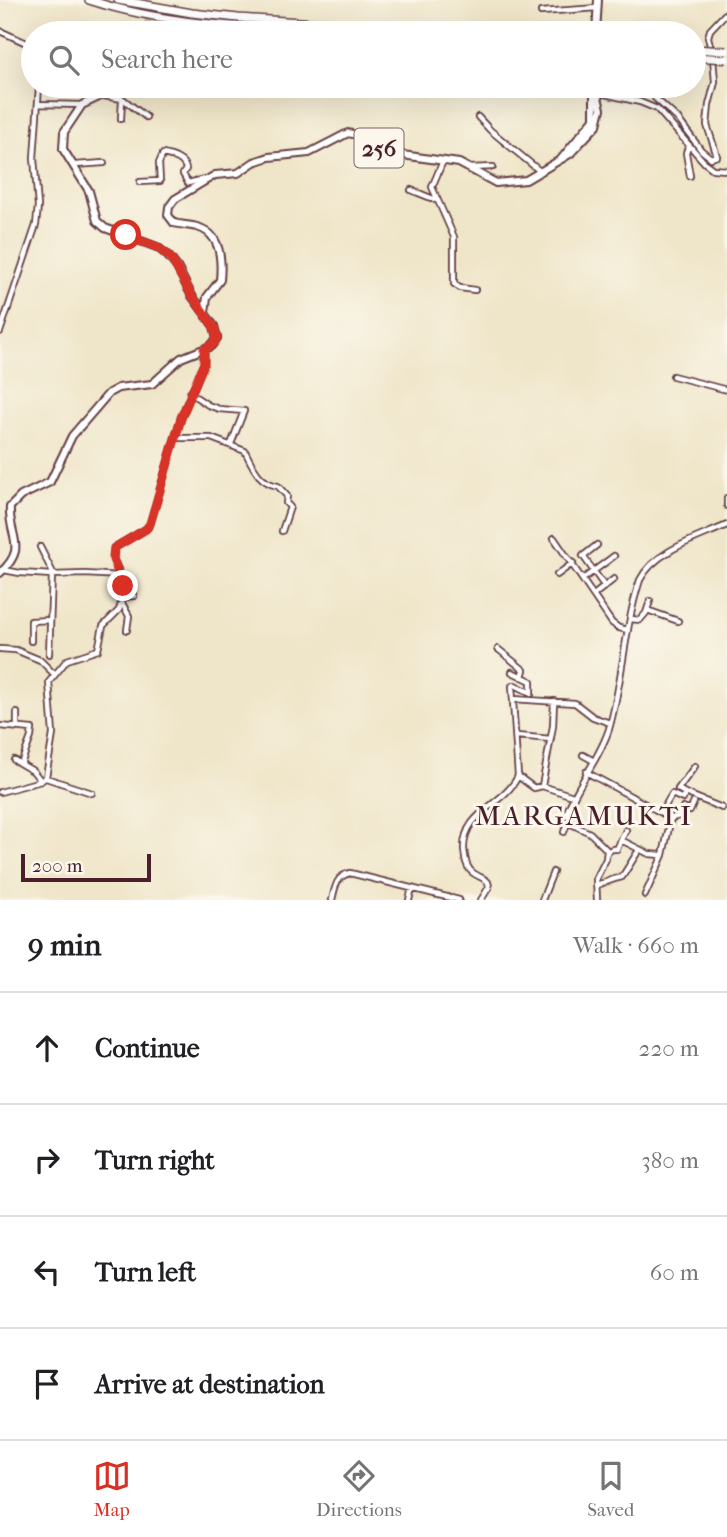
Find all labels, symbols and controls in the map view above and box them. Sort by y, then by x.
search box [21,21,706,98]
icon: search [45,41,83,79]
text: Search here [101,44,233,75]
road number: 256 [354,128,404,168]
route start [110,219,141,250]
route end [107,570,138,601]
district label: MARGAMUKTI [475,799,693,832]
scale bar [21,851,150,883]
text: 200 m [32,855,83,877]
text: 9 min [28,928,101,963]
text: Walk · 660 m [573,932,699,959]
icon: ahead [28,1029,66,1067]
text: Continue [95,1033,200,1064]
text: 220 m [639,1035,699,1062]
icon: right [28,1141,66,1179]
text: Turn right [95,1145,215,1176]
text: 380 m [641,1147,699,1174]
icon: left [28,1253,66,1291]
text: Turn left [95,1257,196,1288]
text: 60 m [650,1259,699,1286]
icon: arrive [28,1365,66,1403]
text: Arrive at destination [95,1369,325,1400]
tab: Map [93,1457,131,1521]
tab: Directions [316,1457,402,1521]
tab: Saved [587,1457,634,1521]

